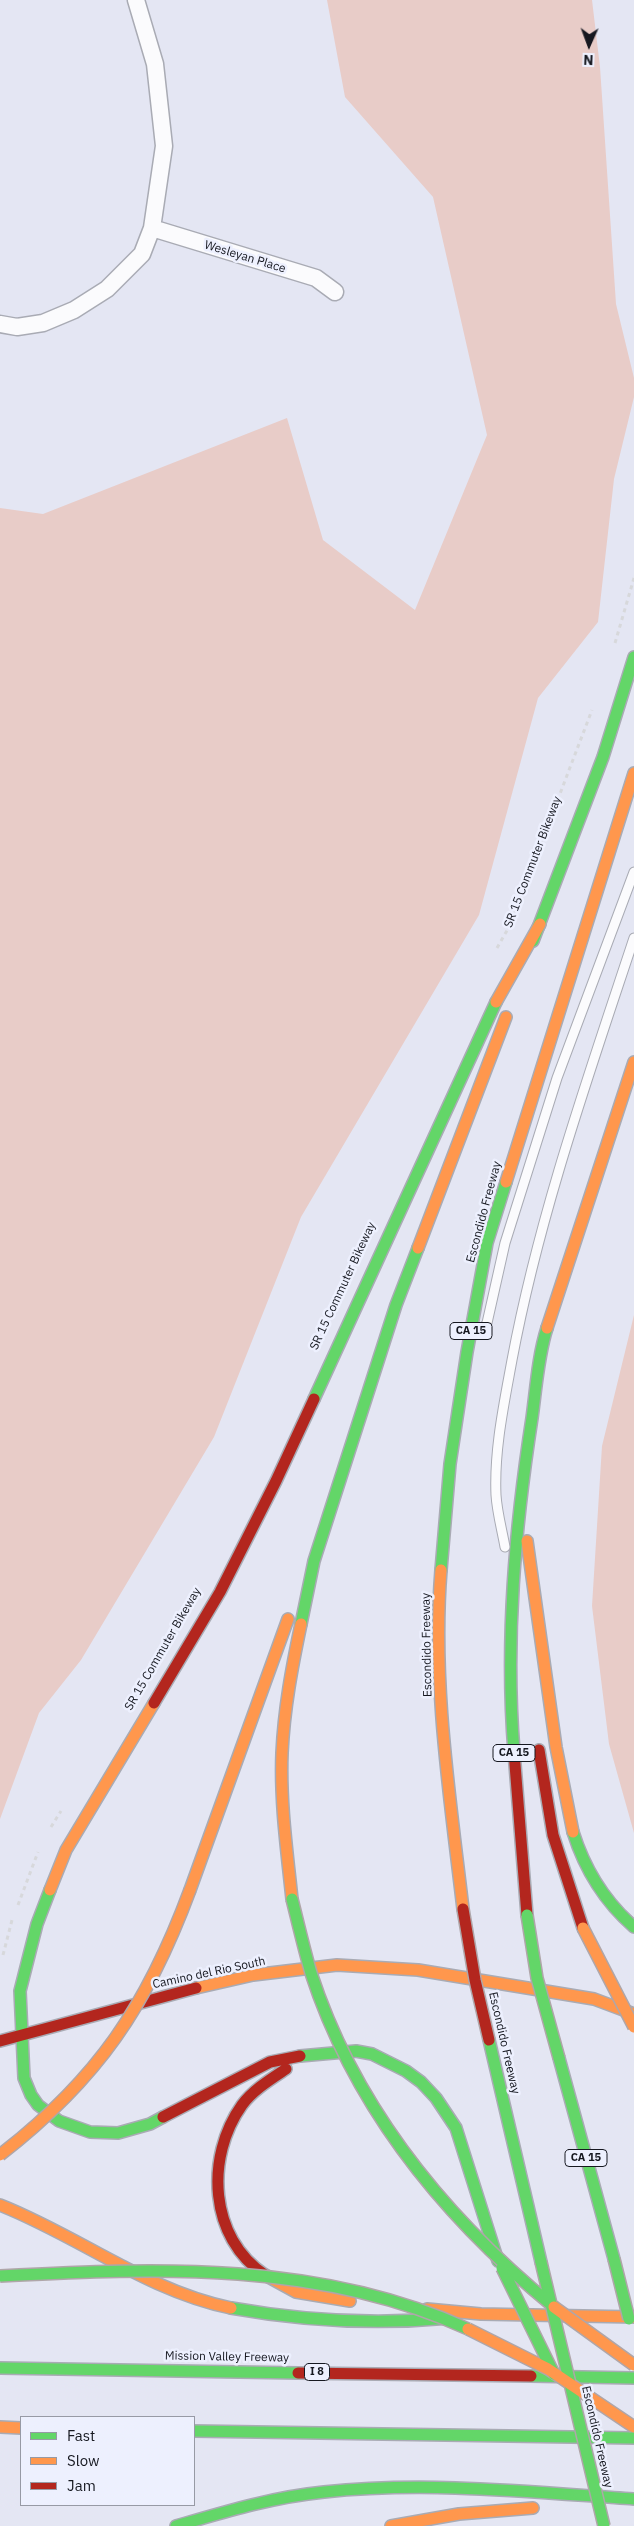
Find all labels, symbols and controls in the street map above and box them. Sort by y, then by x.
north arrow [564,20,614,70]
text: N [583,51,594,69]
street label: Wesleyan Place [203,238,287,276]
street label: SR 15 Commuter Bikeway [501,794,565,930]
street label: Escondido Freeway [464,1160,504,1264]
street label: SR 15 Commuter Bikeway [307,1220,379,1352]
road number: CA 15 [450,1322,492,1340]
street label: SR 15 Commuter Bikeway [122,1585,204,1713]
street label: Escondido Freeway [419,1593,435,1697]
road number: CA 15 [493,1745,535,1762]
street label: Camino del Rio South [151,1954,267,1992]
street label: Escondido Freeway [485,1991,523,2095]
road number: CA 15 [565,2150,607,2166]
street label: Mission Valley Freeway [165,2349,289,2365]
road number: I 8 [304,2364,330,2380]
street label: Escondido Freeway [578,2385,616,2489]
legend [20,2416,195,2506]
text: Fast [67,2426,95,2445]
text: Slow [67,2451,100,2470]
text: Jam [67,2476,96,2495]

